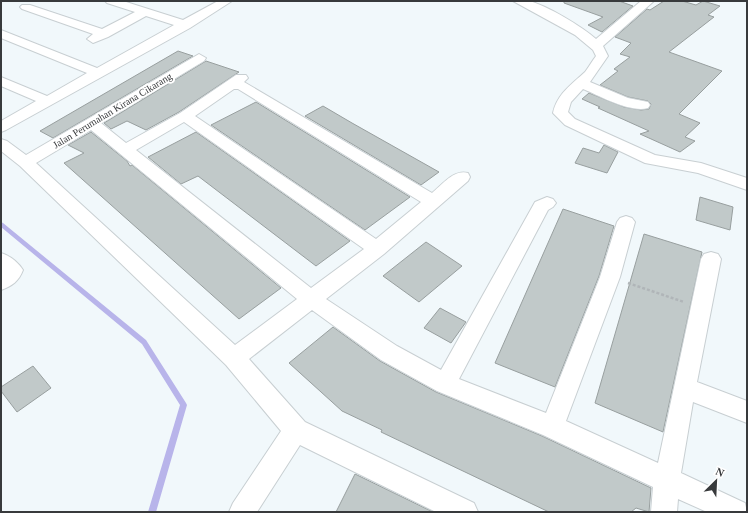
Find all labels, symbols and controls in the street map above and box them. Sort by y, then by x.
street label: Jalan Perumahan Kirana Cikarang [51,70,174,150]
north arrow [696,461,736,501]
text: N [714,465,726,479]

